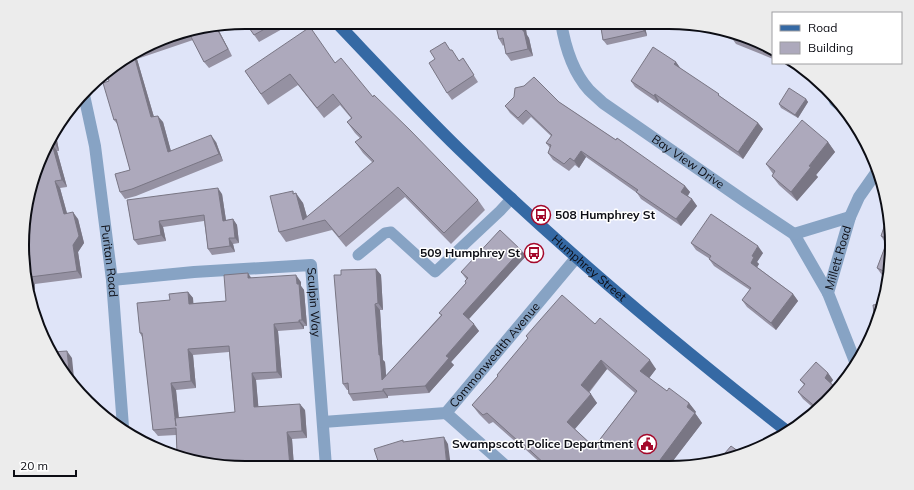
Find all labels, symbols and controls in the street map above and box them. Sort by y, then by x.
legend [772,12,902,64]
text: Road [808,20,837,35]
text: Building [808,40,853,55]
street label: Bay View Drive [649,131,728,192]
bus stop icon: 508 Humphrey St [530,204,552,226]
place label: 508 Humphrey St [555,207,655,222]
street label: Puritan Road [98,224,121,298]
street label: Millett Road [821,224,854,292]
street label: Humphrey Street [549,231,630,304]
bus stop icon: 509 Humphrey St [523,242,545,264]
place label: 509 Humphrey St [420,245,520,260]
street label: Sculpin Way [304,267,324,338]
street label: Commonwealth Avenue [446,299,543,410]
public building icon: Swampscott Police Department [636,433,658,455]
place label: Swampscott Police Department [452,436,633,451]
scale bar [14,452,76,478]
text: 20 m [20,458,48,473]

